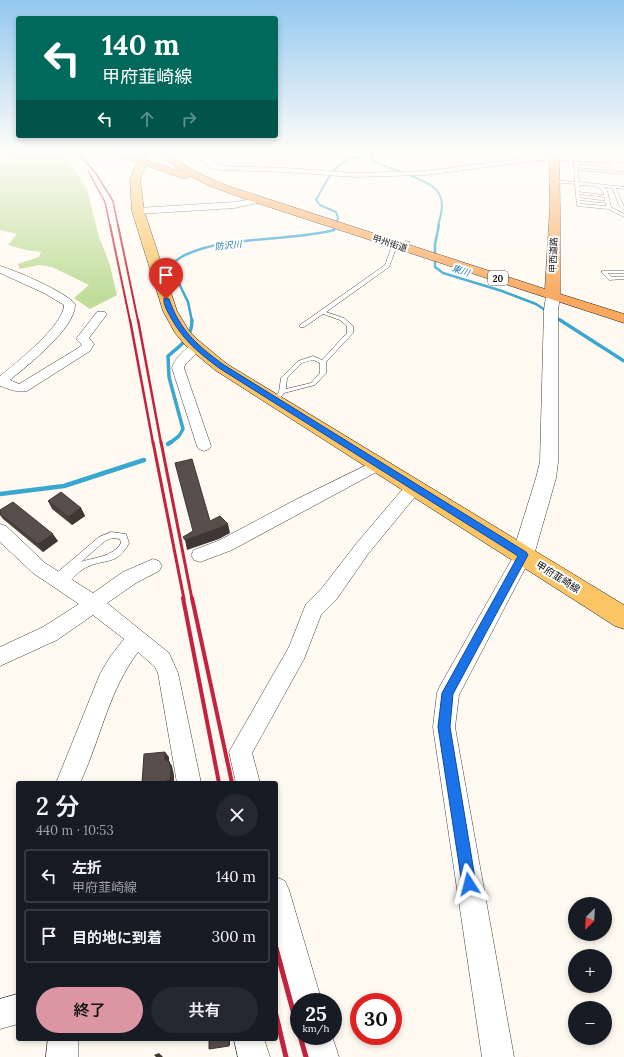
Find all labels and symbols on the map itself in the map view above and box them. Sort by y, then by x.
street label: 甲州街道 [371,232,409,254]
street label: 甲西道路 [547,237,559,273]
water label: 防沢川 [214,238,243,252]
pin [149,258,183,299]
water label: 東川 [451,262,472,278]
road number: 20 [488,271,508,285]
street label: 甲府韮崎線 [533,558,583,596]
position arrow [448,863,490,905]
north arrow [568,897,612,941]
speed limit sign: 30 [350,993,402,1045]

